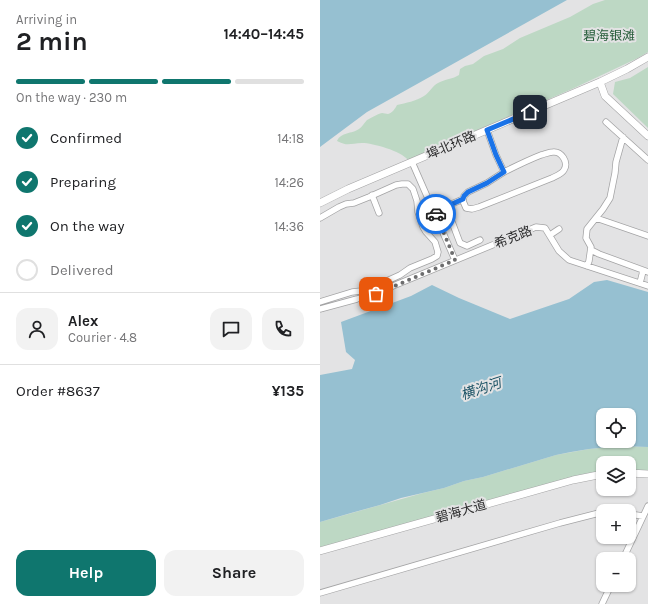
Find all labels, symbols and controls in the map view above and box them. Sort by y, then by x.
text: Arriving in [16,12,77,27]
text: 14:40–14:45 [223,25,304,43]
text: 2 min [16,26,88,57]
park label: 碧海银滩 [583,28,635,43]
text: On the way · 230 m [16,90,127,105]
pin [513,95,547,129]
icon: home [519,101,541,123]
icon: check [16,127,38,149]
street label: 埠北环路 [424,128,478,162]
text: Confirmed [50,129,122,147]
text: 14:18 [277,131,304,146]
icon: check [16,171,38,193]
text: Preparing [50,173,116,191]
text: 14:26 [274,175,304,190]
courier [416,194,456,234]
icon: car [425,203,447,225]
icon: check [16,215,38,237]
text: On the way [50,217,124,235]
text: 14:36 [274,219,304,234]
street label: 希克路 [492,223,534,251]
text: Delivered [50,261,114,279]
pin [359,277,393,311]
icon: bag [365,283,387,305]
button: person [16,308,58,350]
button: chat [210,308,252,350]
button: phone [262,308,304,350]
text: Alex [68,312,98,330]
text: Courier · 4.8 [68,330,137,345]
water label: 横沟河 [458,373,506,404]
text: Order #8637 [16,382,100,400]
text: ¥135 [272,382,304,400]
map controls [596,408,636,592]
button: locate [596,408,636,448]
button: layers [596,456,636,496]
street label: 碧海大道 [434,497,488,525]
button: + [596,504,636,544]
button: Help [16,550,156,596]
button: Share [164,550,304,596]
button: − [596,552,636,592]

